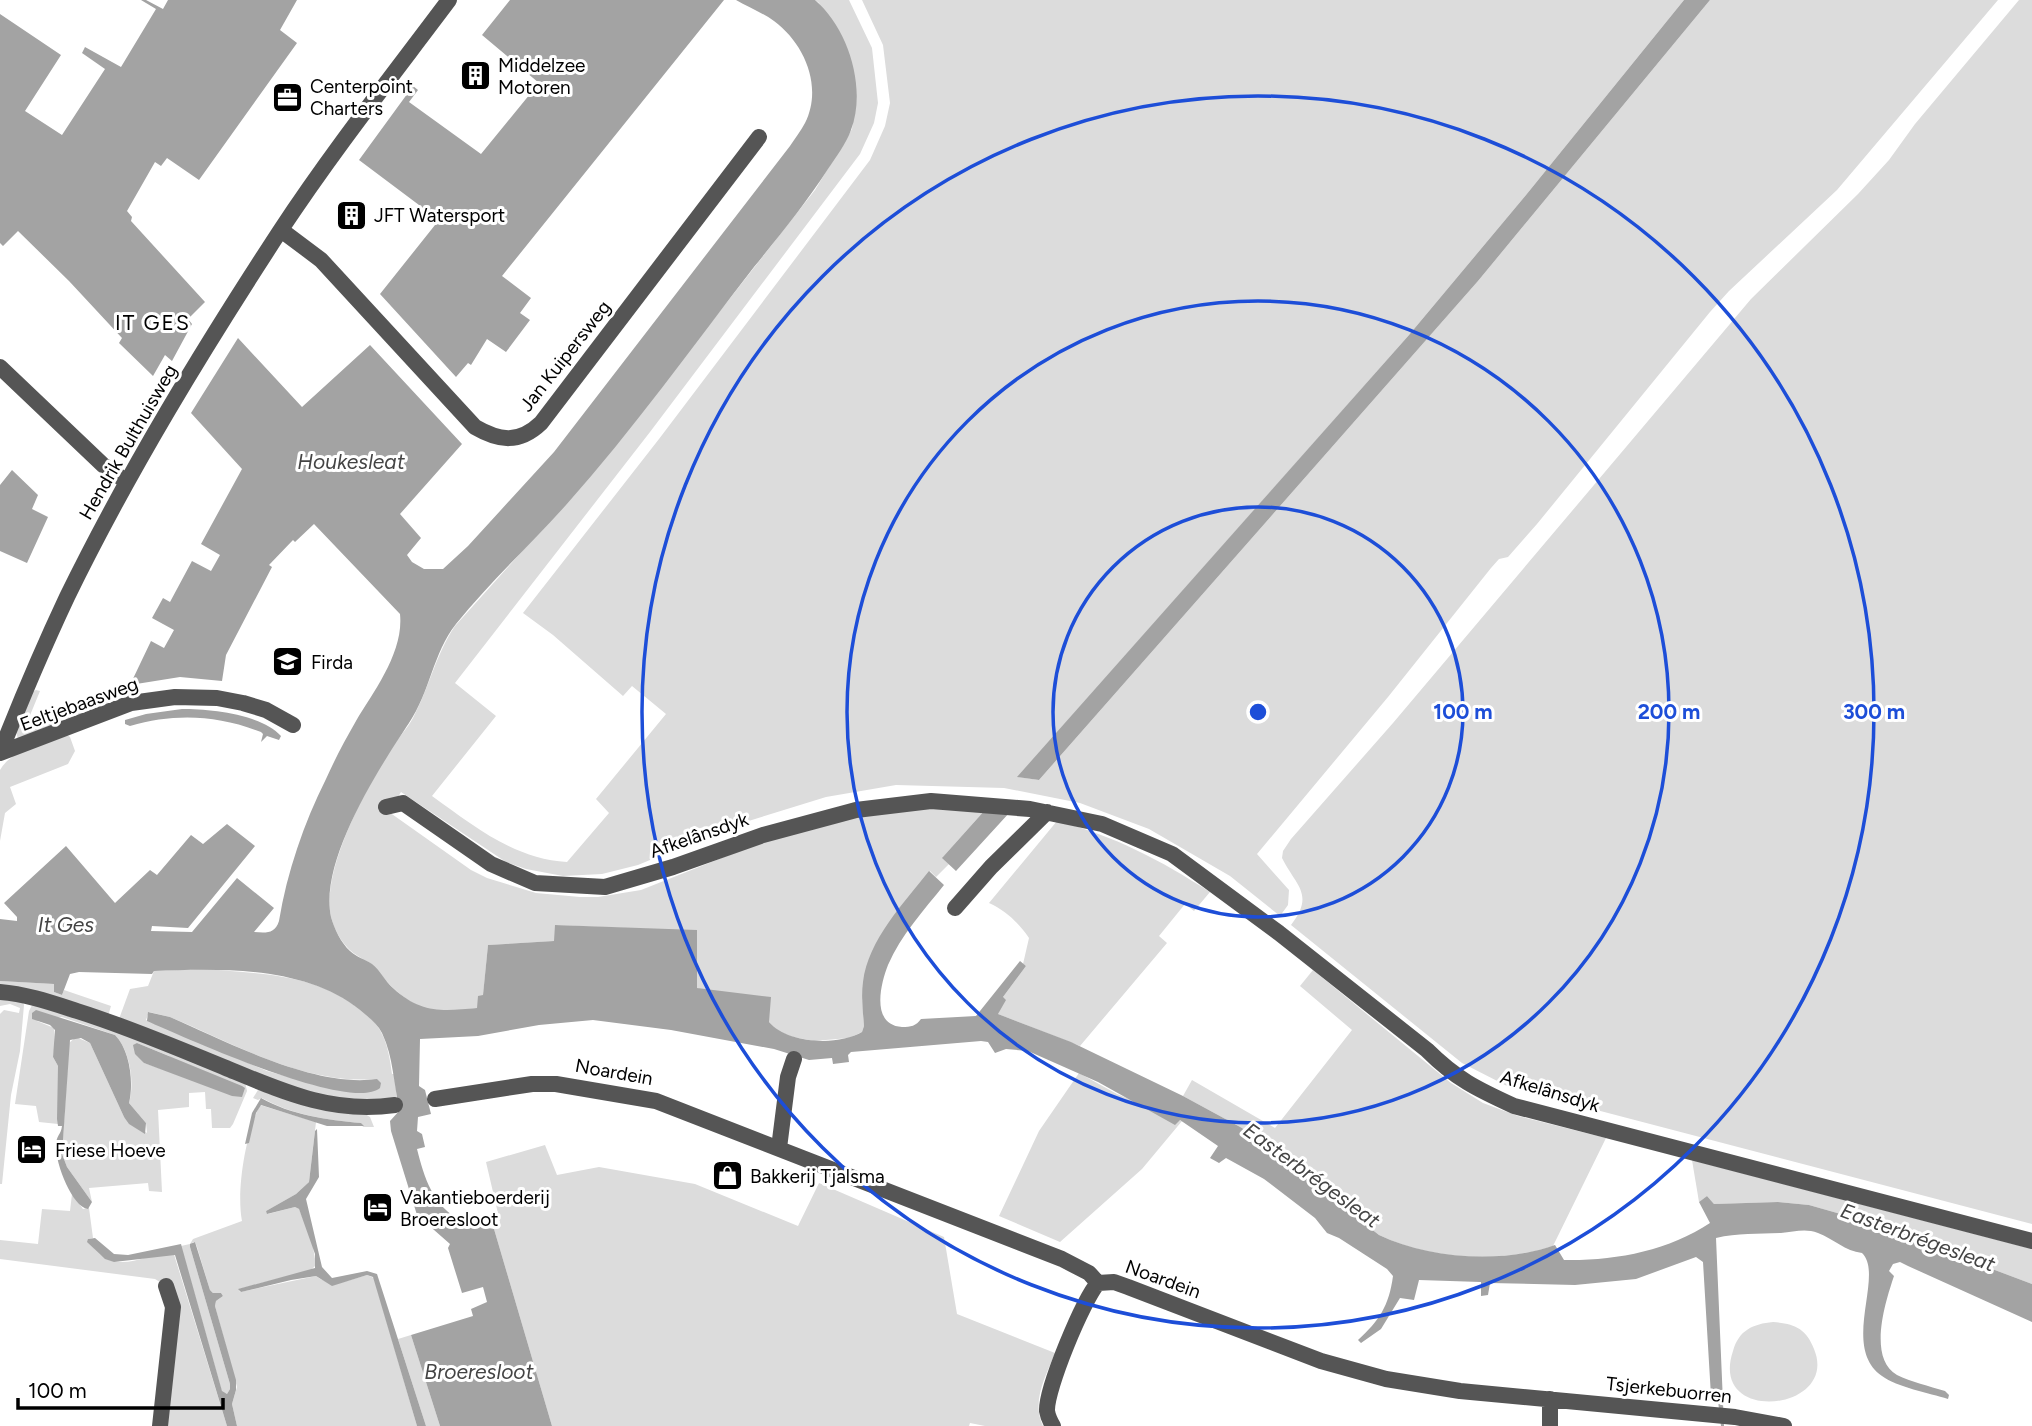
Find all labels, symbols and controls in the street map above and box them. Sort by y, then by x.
place label: Middelzee Motoren [498,54,585,99]
building icon: Middelzee Motoren [458,59,492,93]
place label: Centerpoint Charters [310,75,413,120]
office icon: Centerpoint Charters [270,80,304,114]
building icon: JFT Watersport [334,198,368,232]
place label: JFT Watersport [374,204,505,227]
street label: Jan Kuipersweg [515,296,615,416]
district label: IT GES [115,310,191,335]
street label: Hendrik Bulthuisweg [74,360,182,524]
water label: Houkesleat [297,449,406,474]
school or university icon: Firda [271,645,305,679]
place label: Firda [311,651,353,674]
street label: Eeltjebaasweg [17,672,141,736]
text: 100 m [1433,699,1493,724]
text: 200 m [1638,699,1700,724]
text: 300 m [1843,699,1905,724]
centre of rings [1246,700,1270,724]
street label: Afkelânsdyk [647,807,752,863]
water label: It Ges [38,912,94,937]
street label: Noardein [573,1054,655,1090]
street label: Afkelânsdyk [1497,1065,1603,1117]
water label: Easterbrégesleat [1239,1117,1386,1233]
hotel icon: Friese Hoeve [15,1133,49,1167]
place label: Friese Hoeve [55,1139,166,1162]
shop icon: Bakkerij Tjalsma [710,1159,744,1193]
place label: Bakkerij Tjalsma [750,1165,885,1188]
place label: Vakantieboerderij Broeresloot [400,1186,550,1231]
hotel icon: Vakantieboerderij Broeresloot [360,1191,394,1225]
water label: Easterbrégesleat [1837,1197,1999,1277]
street label: Noardein [1122,1255,1204,1303]
water label: Broeresloot [424,1359,535,1384]
scale bar [18,1366,222,1410]
street label: Tsjerkebuorren [1605,1372,1733,1408]
text: 100 m [28,1378,87,1403]

